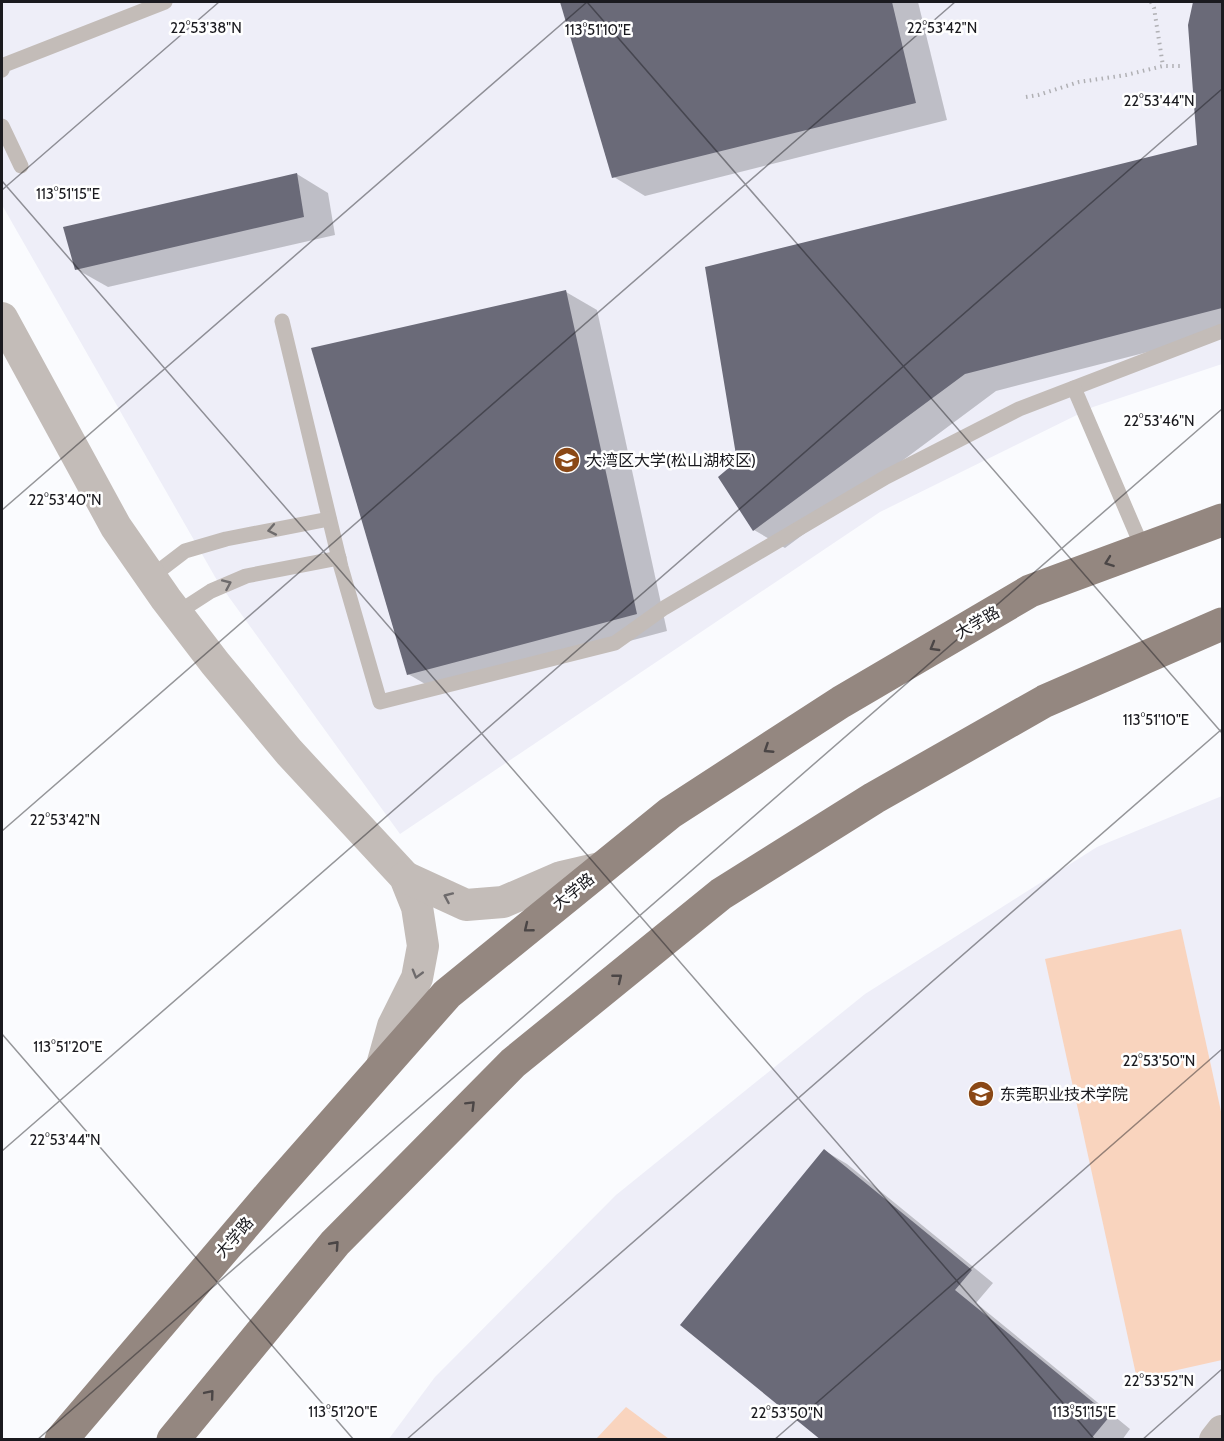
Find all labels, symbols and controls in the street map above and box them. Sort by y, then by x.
text: 22°53'38"N [170,19,242,37]
text: 22°53'42"N [907,19,977,37]
text: 113°51'10"E [565,21,631,39]
text: 22°53'44"N [1123,92,1195,110]
text: 113°51'15"E [36,185,100,203]
text: 22°53'46"N [1123,412,1195,430]
school or university icon: 大湾区大学(松山湖校区) [552,445,582,475]
place label: 大湾区大学(松山湖校区) [586,451,756,470]
text: 22°53'40"N [28,491,102,509]
one-way arrow [267,523,277,536]
one-way arrow [1104,555,1115,567]
one-way arrow [221,579,232,591]
street label: 大学路 [952,602,1003,643]
one-way arrow [930,640,940,652]
text: 113°51'10"E [1123,711,1189,729]
one-way arrow [764,742,774,754]
text: 22°53'42"N [30,811,100,829]
street label: 大学路 [549,869,598,914]
one-way arrow [444,892,455,904]
one-way arrow [523,921,534,932]
one-way arrow [412,968,424,979]
one-way arrow [611,974,622,985]
text: 113°51'20"E [33,1038,103,1056]
text: 22°53'50"N [1123,1052,1195,1070]
school or university icon: 东莞职业技术学院 [966,1079,996,1109]
place label: 东莞职业技术学院 [1000,1085,1128,1104]
one-way arrow [464,1102,475,1113]
text: 22°53'44"N [29,1131,101,1149]
street label: 大学路 [211,1213,257,1262]
one-way arrow [328,1241,339,1251]
text: 22°53'52"N [1124,1372,1194,1390]
one-way arrow [203,1390,214,1401]
text: 113°51'20"E [308,1403,378,1421]
text: 113°51'15"E [1052,1403,1116,1421]
text: 22°53'50"N [751,1404,823,1422]

